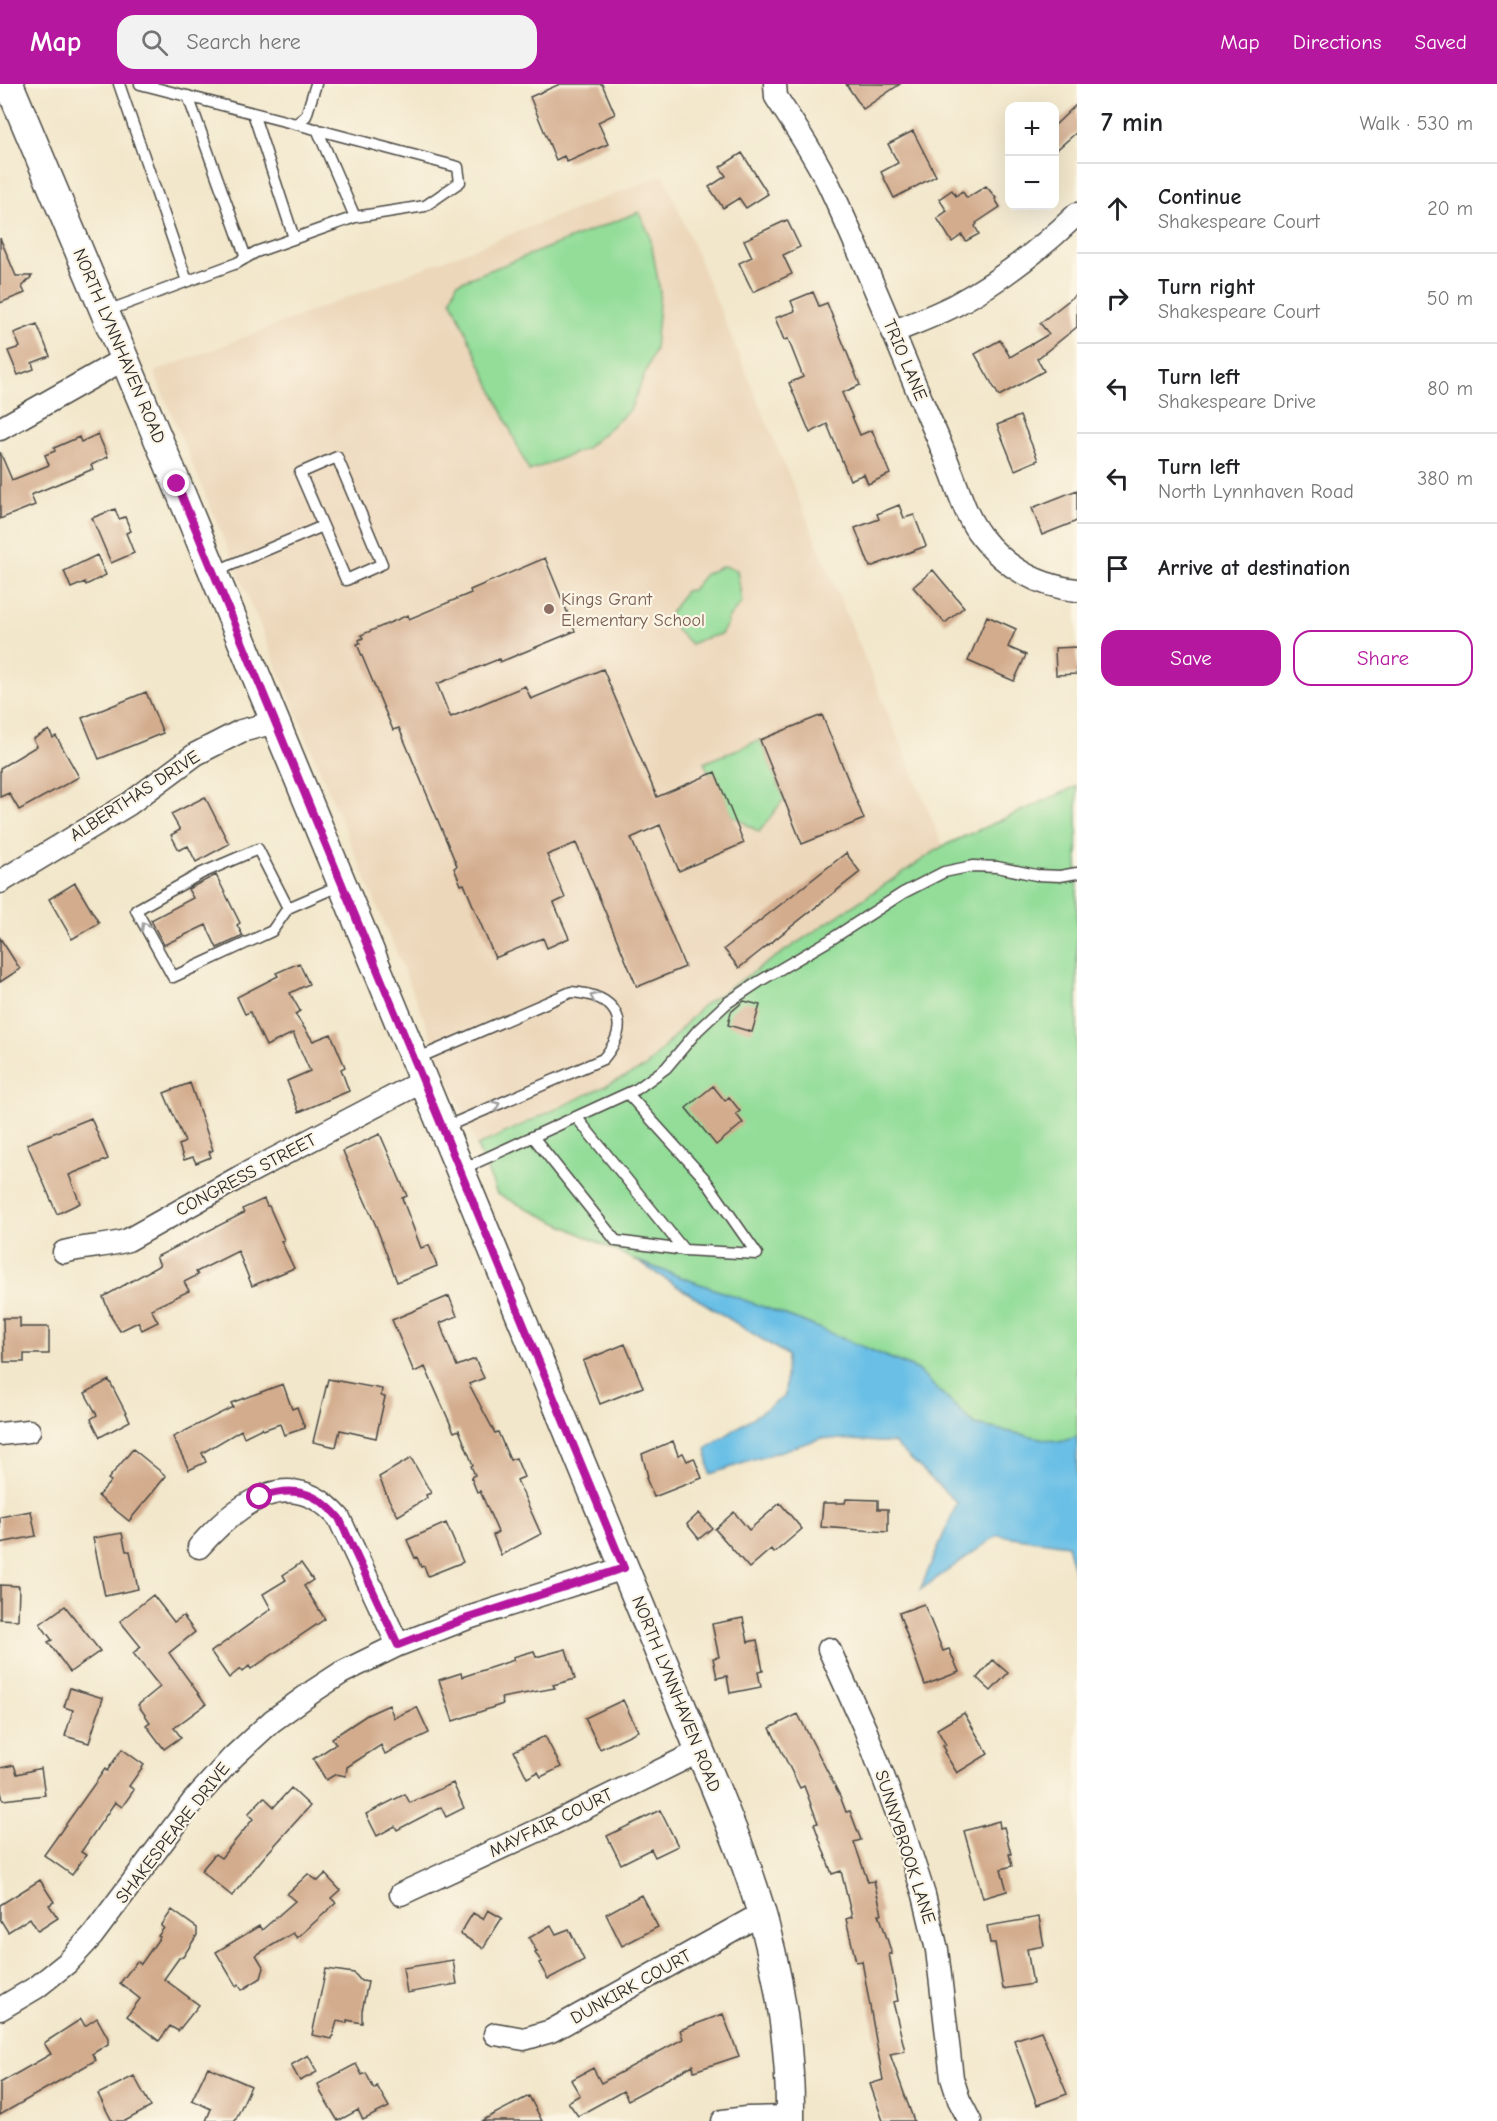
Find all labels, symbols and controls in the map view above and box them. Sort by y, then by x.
search box [117,15,537,69]
text: Map [30,26,81,58]
icon: search [138,26,171,59]
text: Search here [186,29,301,55]
text: Map [1220,30,1260,54]
text: Directions [1293,30,1382,54]
text: Saved [1415,30,1467,54]
map controls [1005,102,1059,210]
button: + [1005,102,1059,156]
text: 7 min [1101,108,1163,138]
text: Walk · 530 m [1359,112,1473,135]
button: − [1005,156,1059,210]
text: Continue [1158,184,1241,210]
icon: ahead [1101,192,1134,225]
text: 20 m [1427,197,1473,220]
text: Shakespeare Court [1158,210,1320,233]
street label: NORTH LYNNHAVEN ROAD [68,245,170,447]
text: Turn right [1158,274,1255,300]
icon: right [1101,282,1134,315]
text: 50 m [1427,287,1473,310]
text: Shakespeare Court [1158,300,1320,323]
street label: TRIO LANE [878,316,932,404]
text: Turn left [1158,364,1240,390]
icon: left [1101,372,1134,405]
text: 80 m [1427,377,1473,400]
text: Shakespeare Drive [1158,390,1316,413]
text: Turn left [1158,454,1240,480]
icon: left [1101,462,1134,495]
text: 380 m [1417,467,1473,490]
route end [163,470,189,496]
text: North Lynnhaven Road [1158,480,1354,503]
icon: arrive [1101,552,1134,585]
text: Arrive at destination [1158,555,1350,581]
place label: Kings Grant Elementary School [561,589,705,631]
marker: Kings Grant Elementary School [542,602,556,616]
button: Save [1101,630,1281,686]
button: Share [1293,630,1473,686]
street label: ALBERTHAS DRIVE [66,746,204,846]
one-way arrow [141,922,152,932]
one-way arrow [590,992,601,1004]
one-way arrow [490,1100,501,1112]
street label: CONGRESS STREET [172,1129,320,1221]
route start [246,1483,272,1509]
street label: NORTH LYNNHAVEN ROAD [627,1593,725,1795]
street label: SHAKESPEARE DRIVE [112,1758,235,1908]
street label: SUNNYBROOK LANE [870,1768,940,1926]
street label: MAYFAIR COURT [486,1784,617,1862]
street label: DUNKIRK COURT [567,1945,696,2029]

